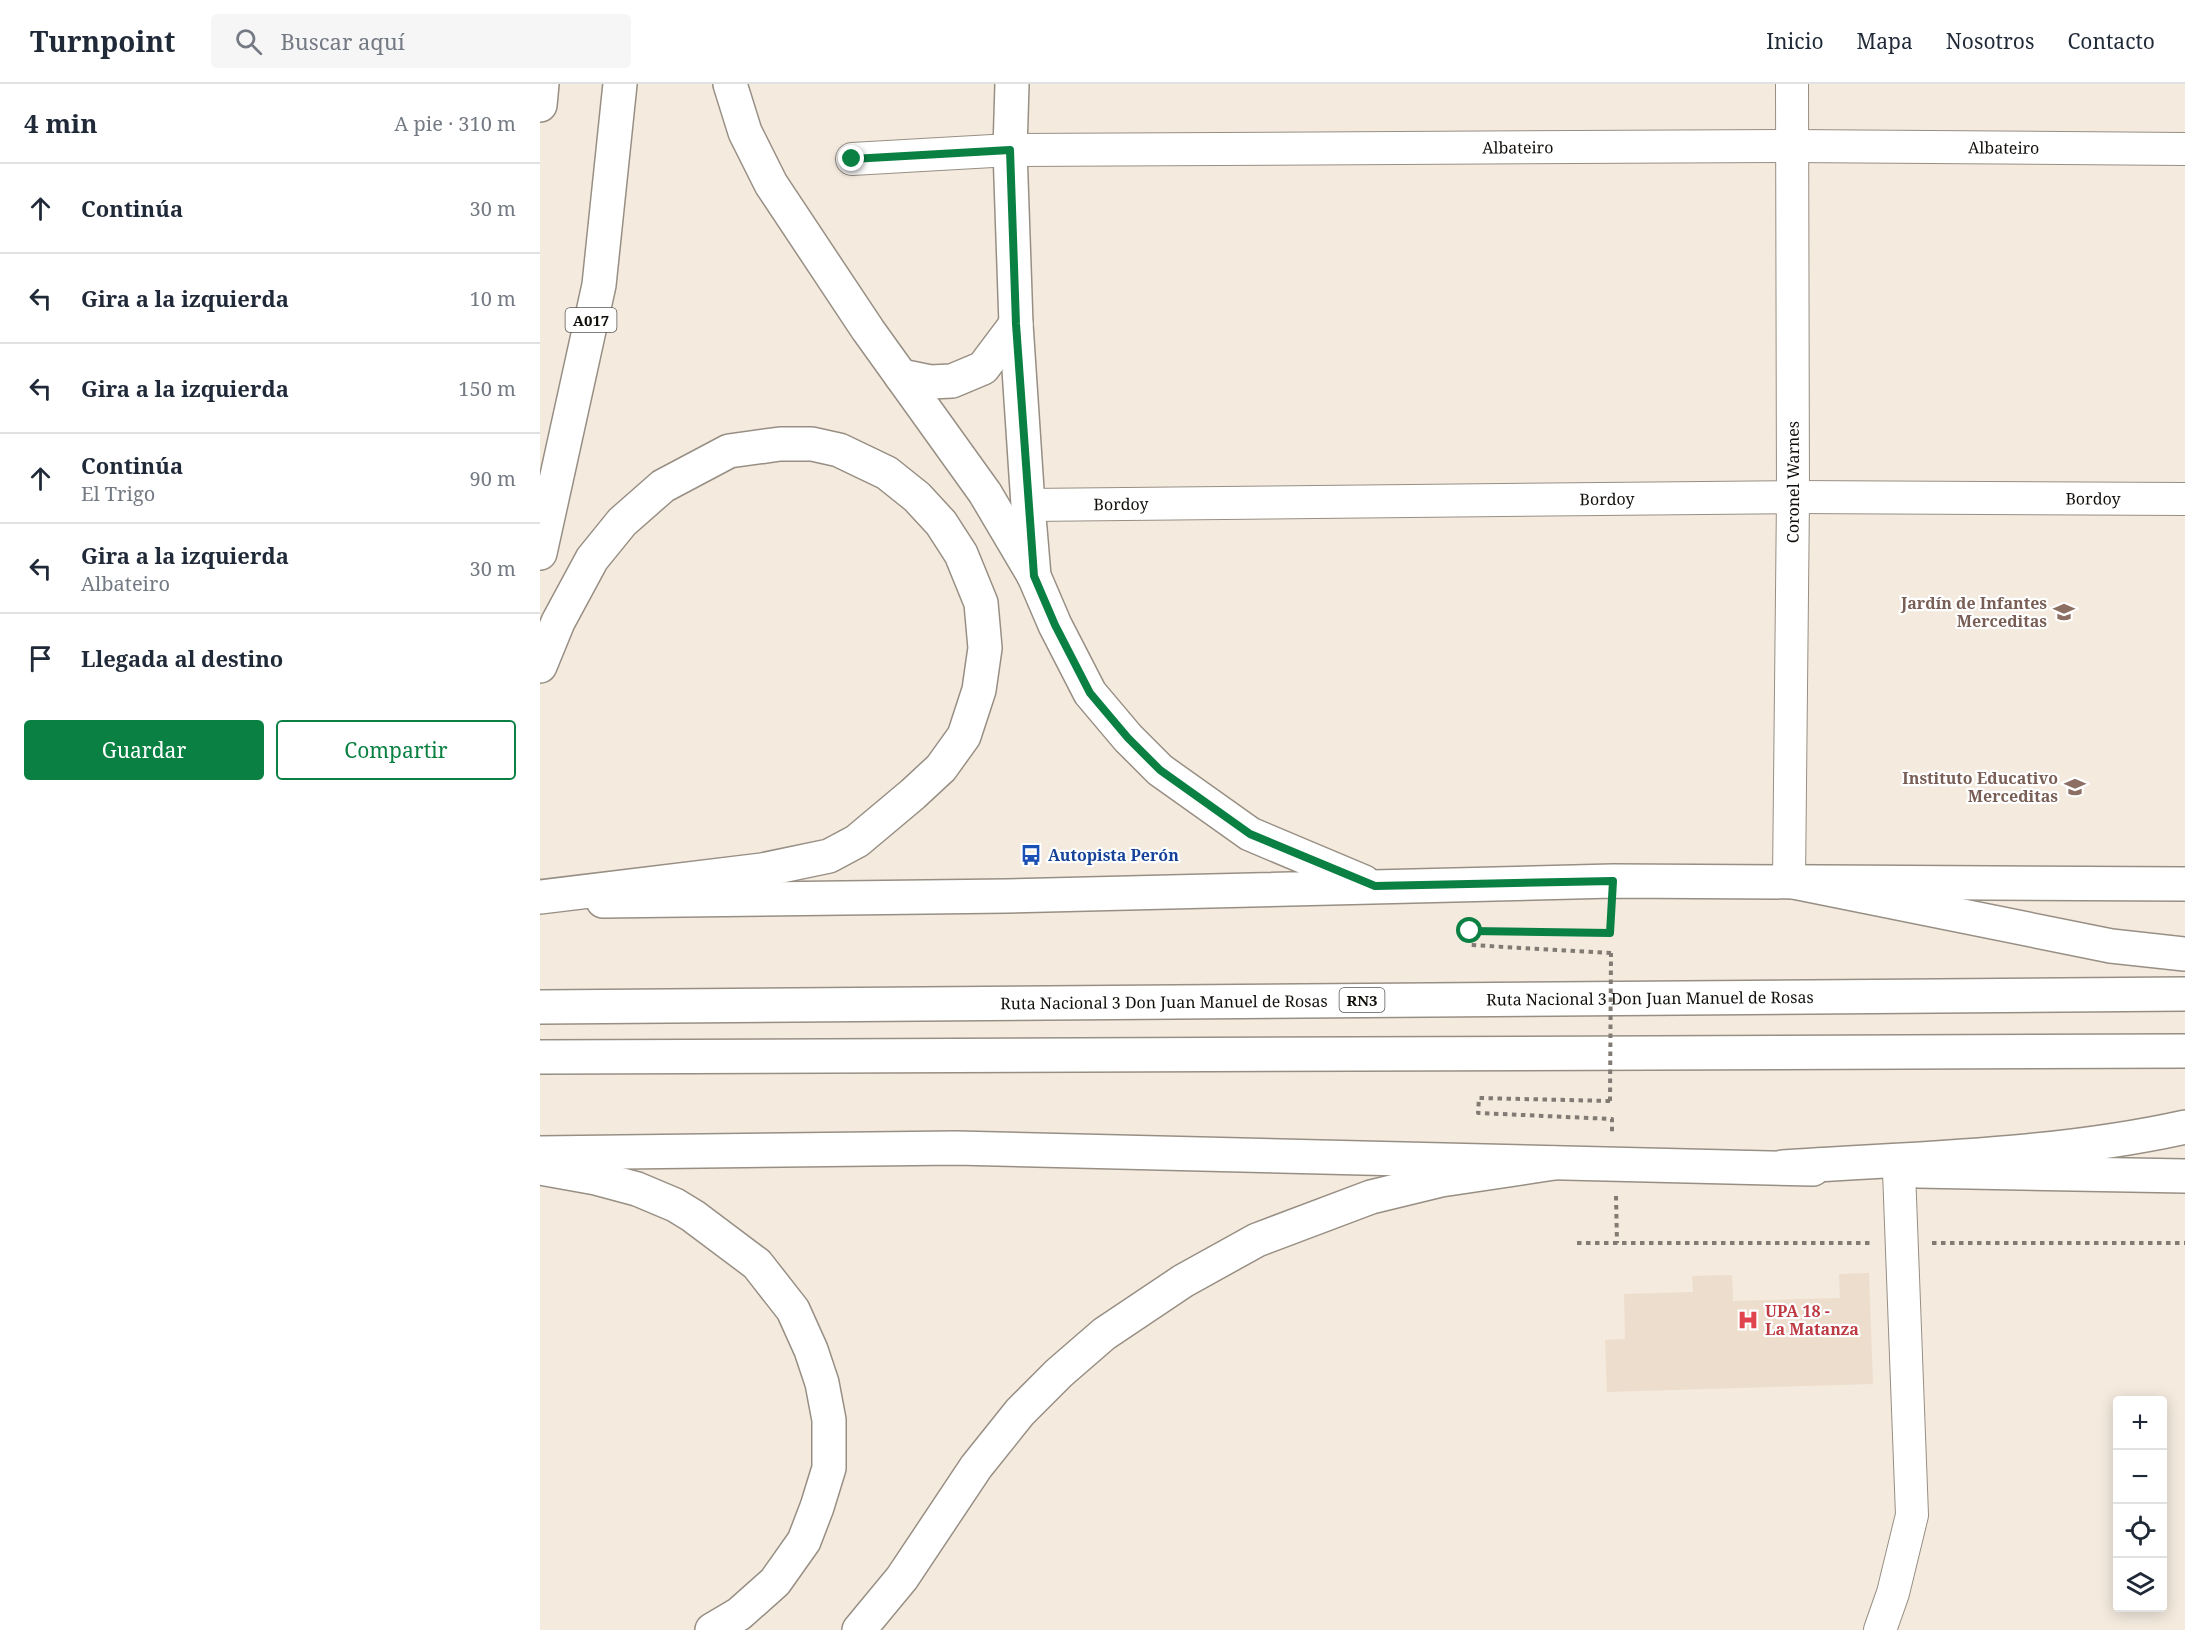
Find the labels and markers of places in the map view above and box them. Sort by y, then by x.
place label: Jardín de Infantes Merceditas [1900,592,2047,632]
school or university icon: Jardín de Infantes Merceditas [2052,600,2076,624]
place label: Instituto Educativo Merceditas [1902,767,2058,807]
school or university icon: Instituto Educativo Merceditas [2063,775,2087,799]
bus stop icon: Autopista Perón [1019,843,1043,867]
place label: Autopista Perón [1048,844,1179,866]
place label: UPA 18 - La Matanza [1765,1300,1859,1340]
hospital icon: UPA 18 - La Matanza [1736,1308,1760,1332]

